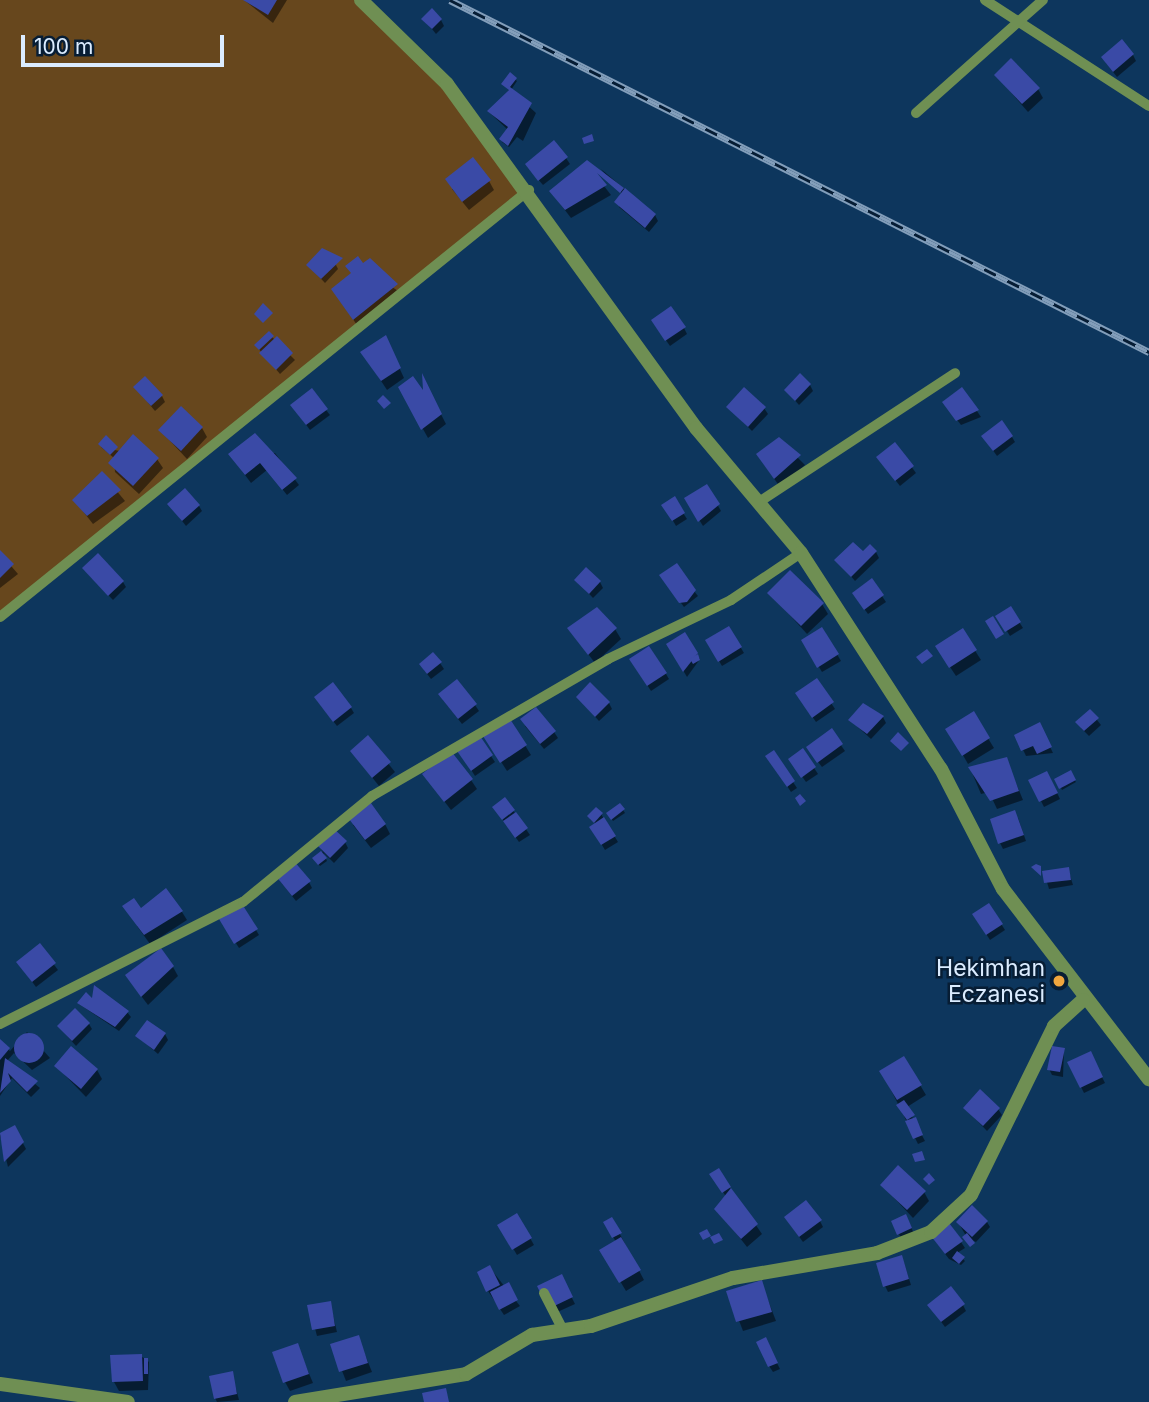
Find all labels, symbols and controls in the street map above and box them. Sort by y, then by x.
scale bar [24,21,228,65]
text: 100 m [34,34,93,59]
place label: Hekimhan Eczanesi [936,954,1045,1008]
marker: Hekimhan Eczanesi [1051,973,1067,989]

